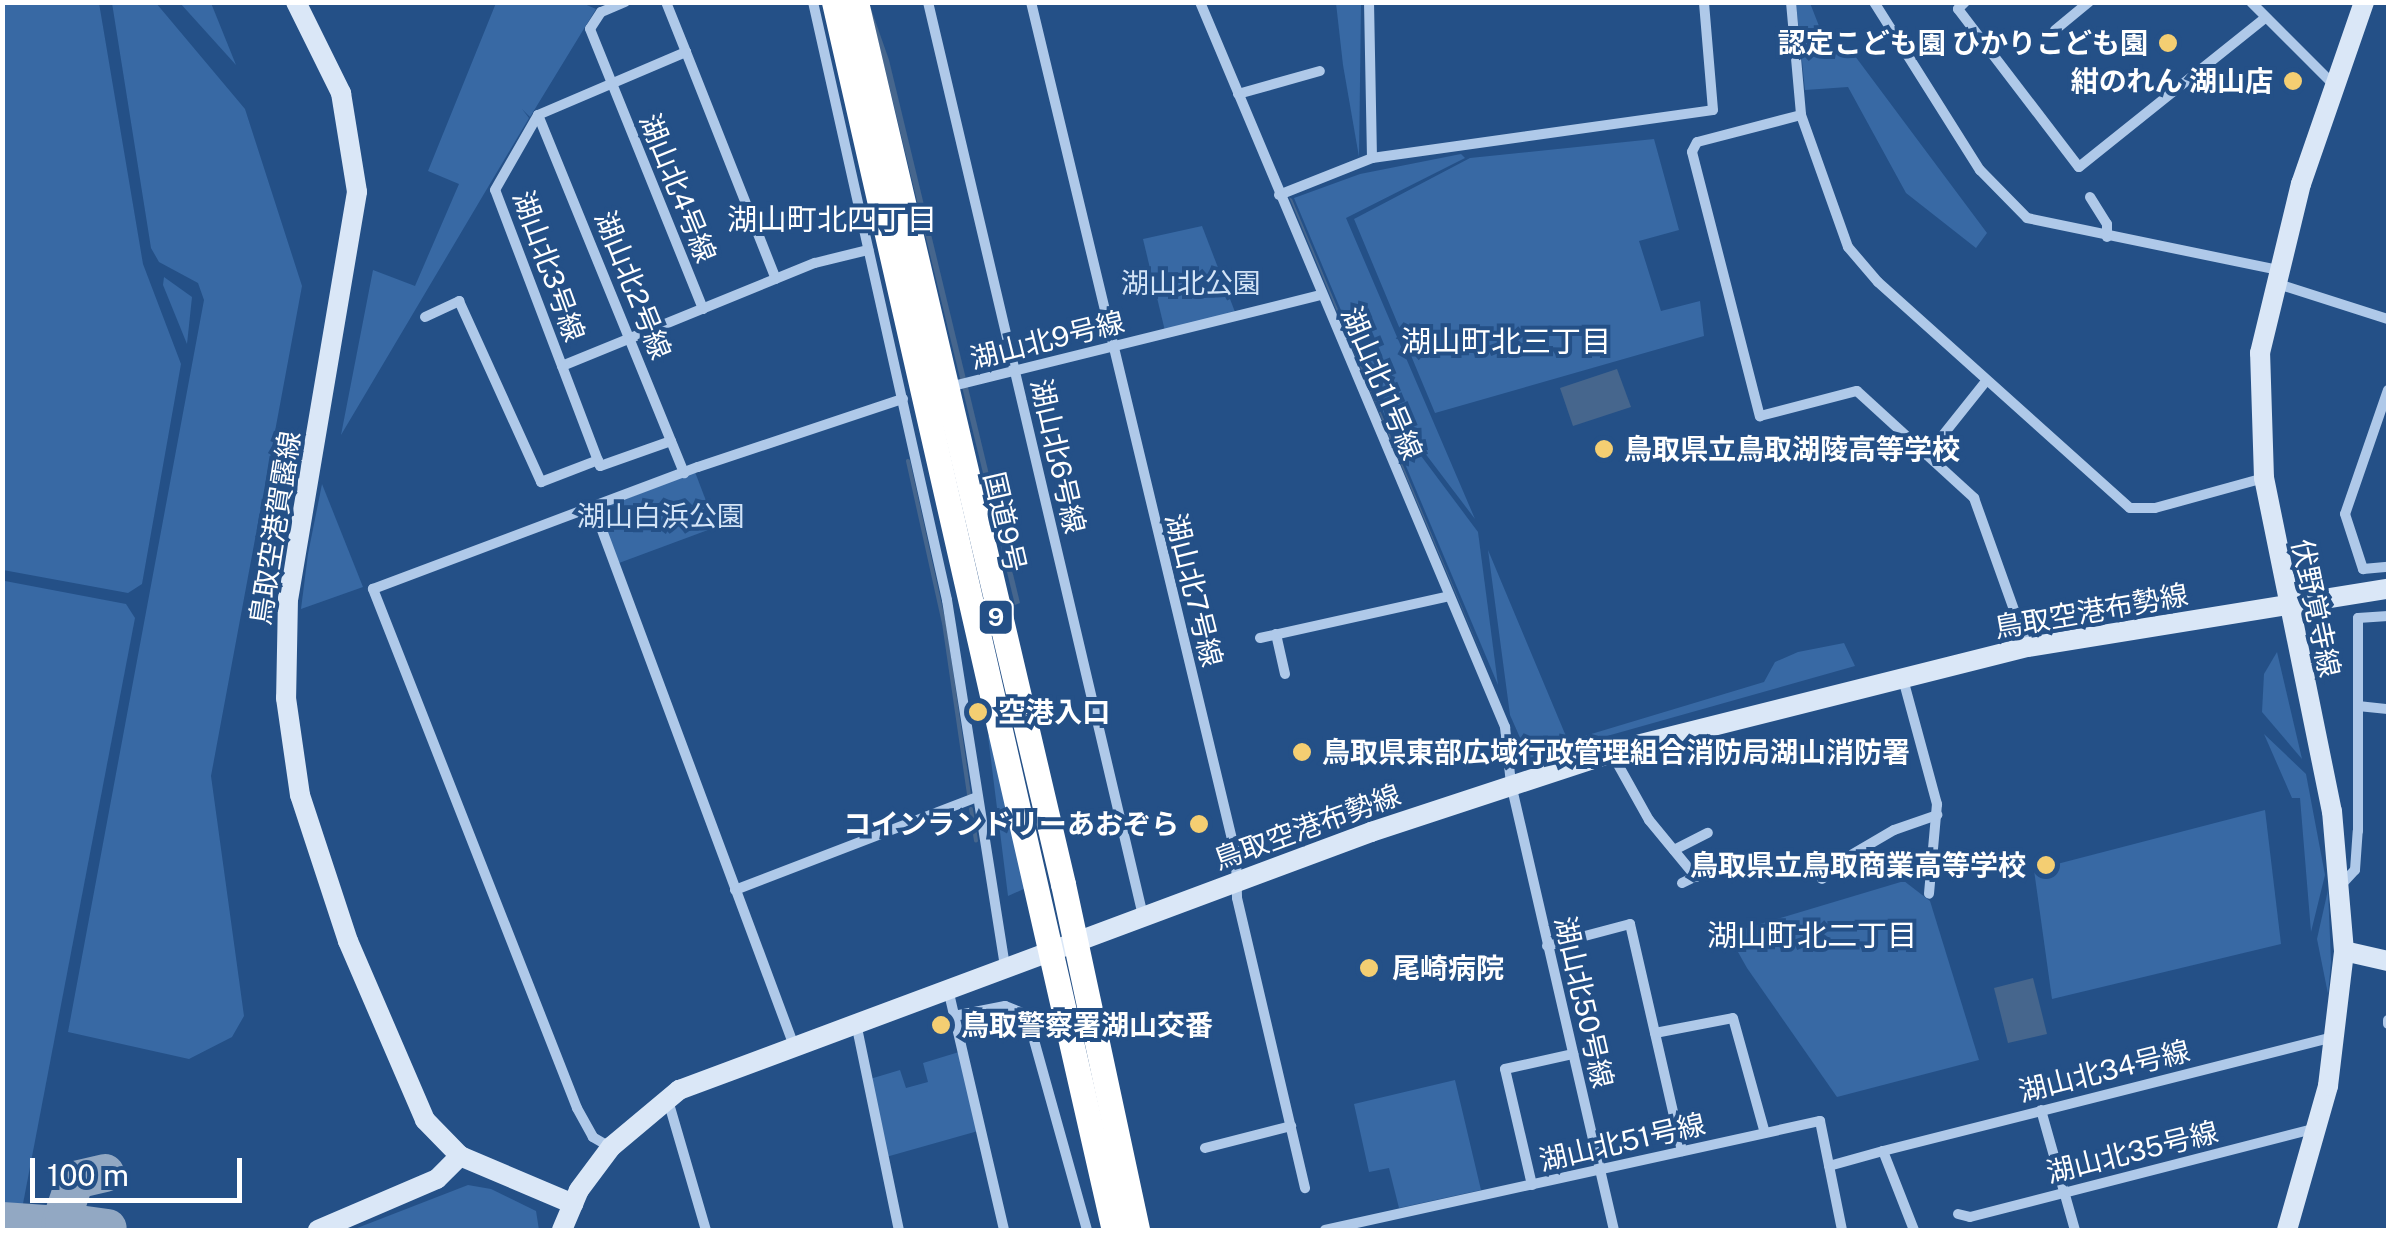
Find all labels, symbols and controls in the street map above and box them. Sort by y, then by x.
place label: 認定こども園 ひかりこども園 [1778,26,2148,60]
marker: 認定こども園 ひかりこども園 [2157,32,2179,54]
place label: 紺のれん 湖山店 [2071,64,2273,98]
marker: 紺のれん 湖山店 [2282,70,2304,92]
street label: 湖山北4号線 [633,109,723,267]
street label: 湖山北3号線 [506,186,592,346]
district label: 湖山町北四丁目 [727,201,937,237]
street label: 湖山北2号線 [588,206,678,364]
park label: 湖山北公園 [1121,266,1261,300]
street label: 湖山北11号線 [1335,302,1429,464]
street label: 湖山北9号線 [967,305,1127,375]
district label: 湖山町北三丁目 [1401,323,1611,359]
street label: 湖山北6号線 [1024,376,1092,536]
street label: 鳥取空港賀露線 [243,429,307,627]
place label: 鳥取県立鳥取湖陵高等学校 [1624,432,1960,466]
marker: 鳥取県立鳥取湖陵高等学校 [1593,438,1615,460]
street label: 国道9号 [977,469,1033,575]
park label: 湖山白浜公園 [577,499,745,533]
street label: 湖山北7号線 [1159,510,1229,670]
street label: 伏野覚寺線 [2285,536,2347,680]
street label: 鳥取空港布勢線 [1992,577,2190,645]
road number: 9 [976,597,1016,637]
place label: 空港入口 [998,695,1110,729]
marker: 空港入口 [967,701,989,723]
place label: 鳥取県東部広域行政管理組合消防局湖山消防署 [1322,735,1910,769]
marker: 鳥取県東部広域行政管理組合消防局湖山消防署 [1291,741,1313,763]
street label: 鳥取空港布勢線 [1209,778,1405,876]
place label: コインランドリーあおぞら [843,807,1179,841]
marker: コインランドリーあおぞら [1188,813,1210,835]
place label: 鳥取県立鳥取商業高等学校 [1690,848,2026,882]
marker: 鳥取県立鳥取商業高等学校 [2035,854,2057,876]
street label: 湖山北50号線 [1548,913,1620,1091]
district label: 湖山町北二丁目 [1707,917,1917,953]
place label: 尾崎病院 [1392,951,1504,985]
marker: 尾崎病院 [1356,955,1382,981]
place label: 鳥取警察署湖山交番 [961,1008,1213,1042]
marker: 鳥取警察署湖山交番 [930,1014,952,1036]
street label: 湖山北34号線 [2015,1034,2193,1108]
street label: 湖山北51号線 [1536,1107,1708,1177]
street label: 湖山北35号線 [2043,1114,2221,1190]
scale bar [35,1138,248,1200]
text: 100 m [47,1157,129,1193]

